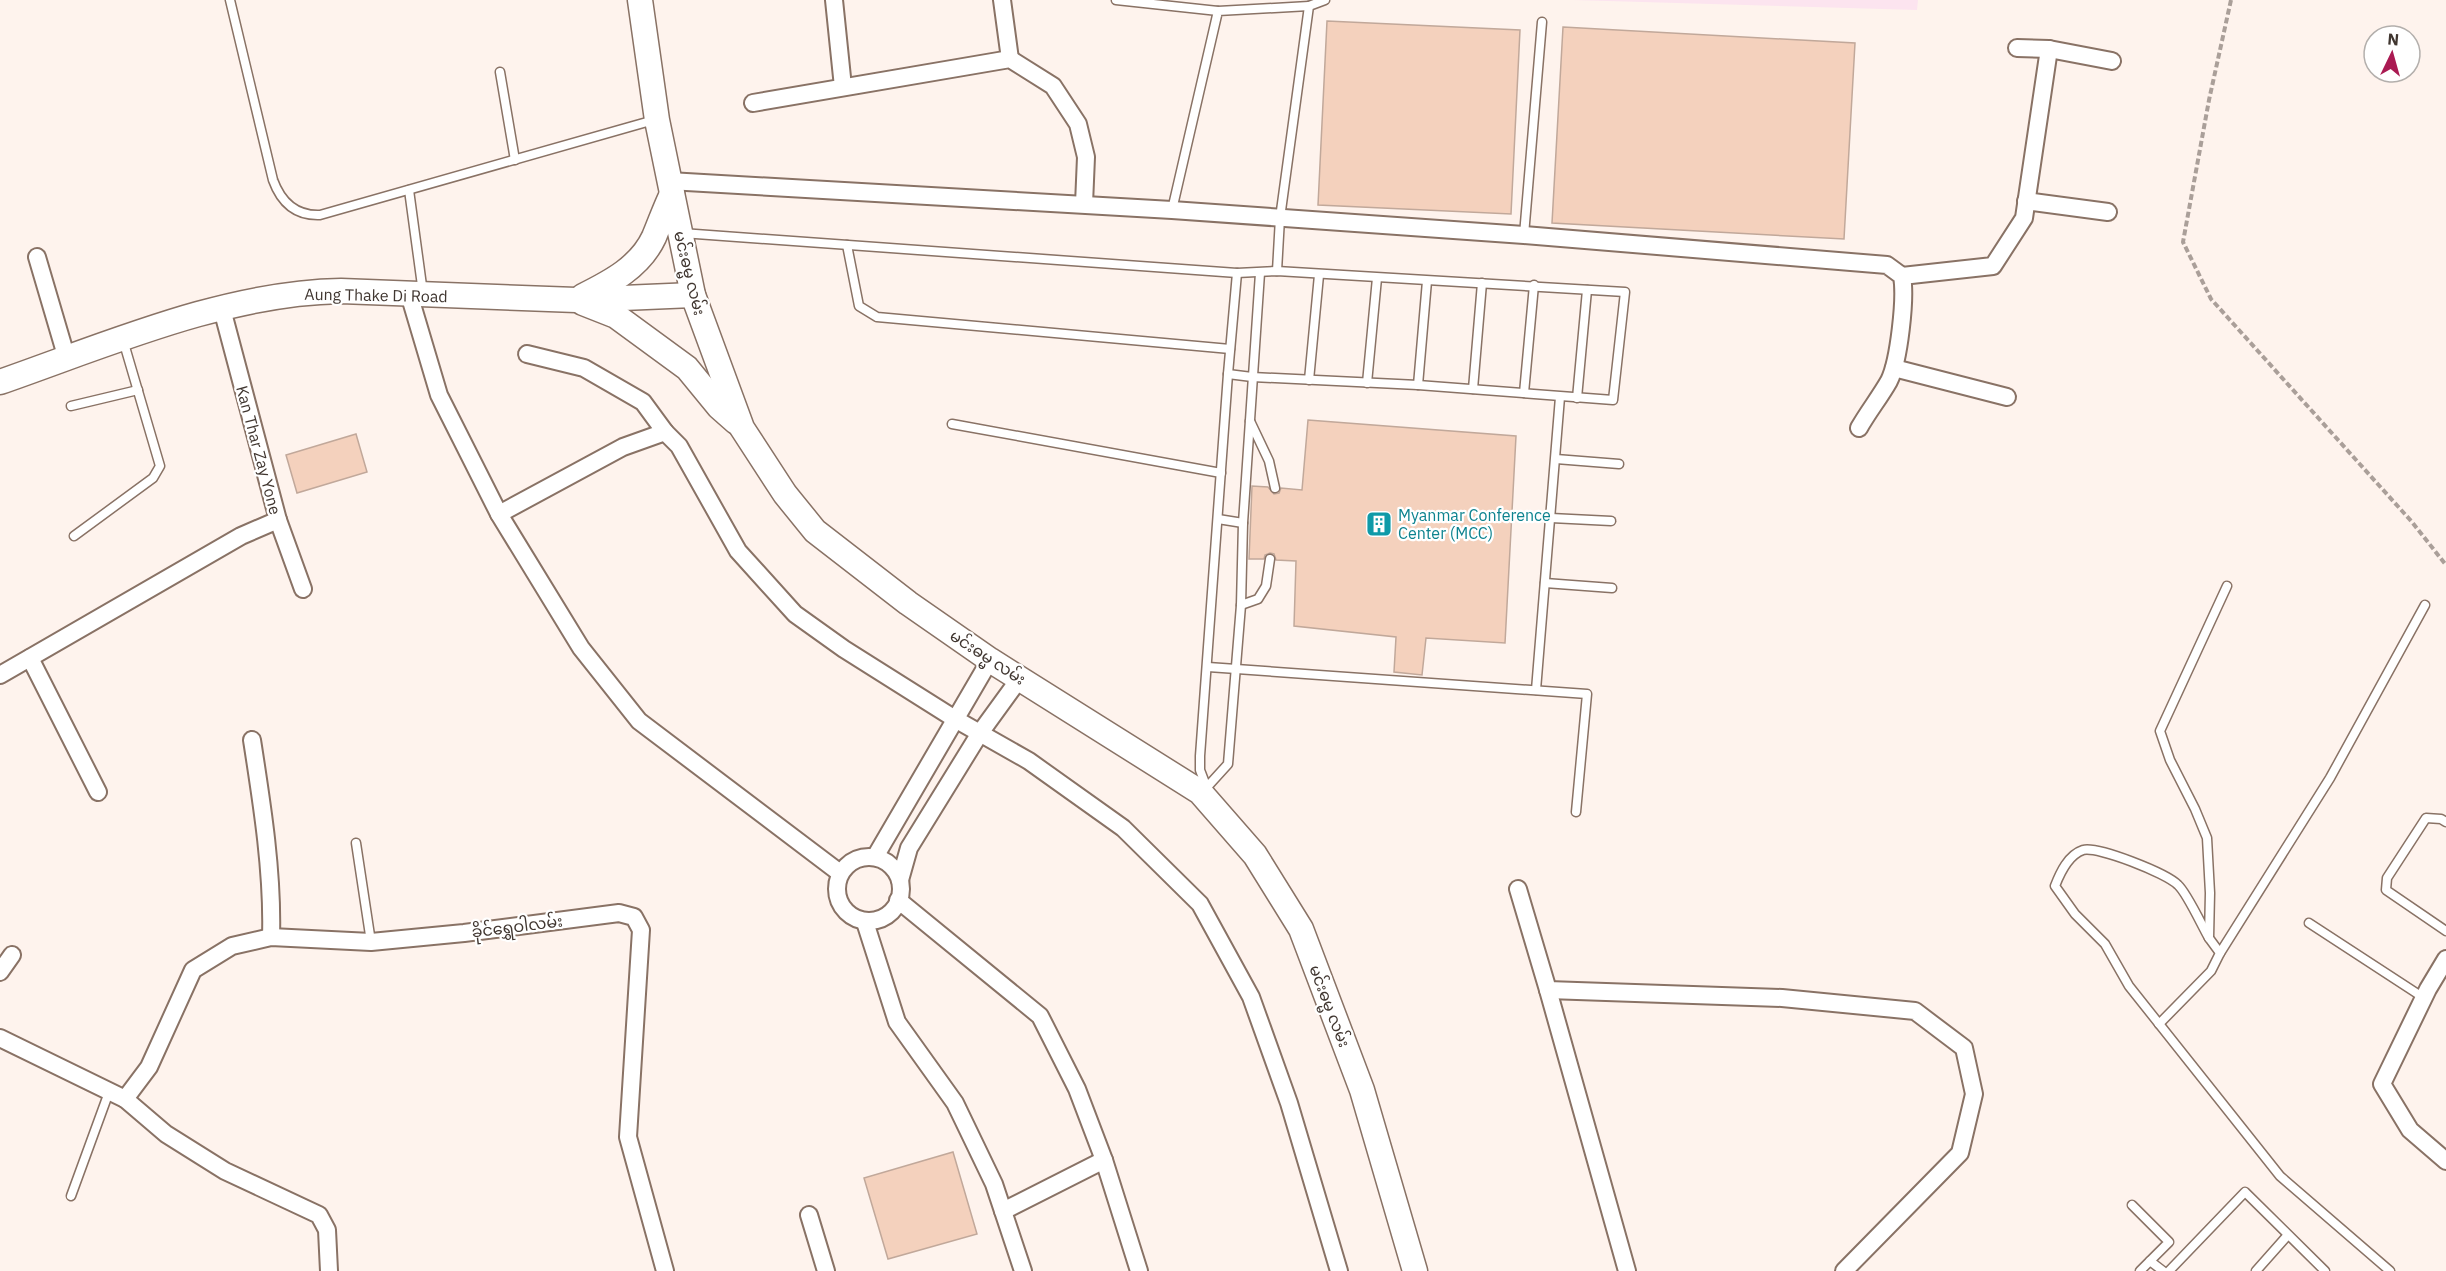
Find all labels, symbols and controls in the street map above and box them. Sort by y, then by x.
north arrow [2362,24,2422,84]
text: N [2387,29,2400,50]
street label: မင်းဓမ္မ လမ်း [666,228,711,318]
street label: Aung Thake Di Road [304,284,448,306]
street label: Kan Thar Zay Yone [232,383,286,517]
place label: Myanmar Conference Center (MCC) [1398,505,1551,543]
building icon: Myanmar Conference Center (MCC) [1364,509,1394,539]
street label: မင်းဓမ္မ လမ်း [944,624,1030,693]
street label: ခိုင်ရွှေဝါလမ်း [470,910,564,946]
street label: မင်းဓမ္မ လမ်း [1301,962,1356,1052]

